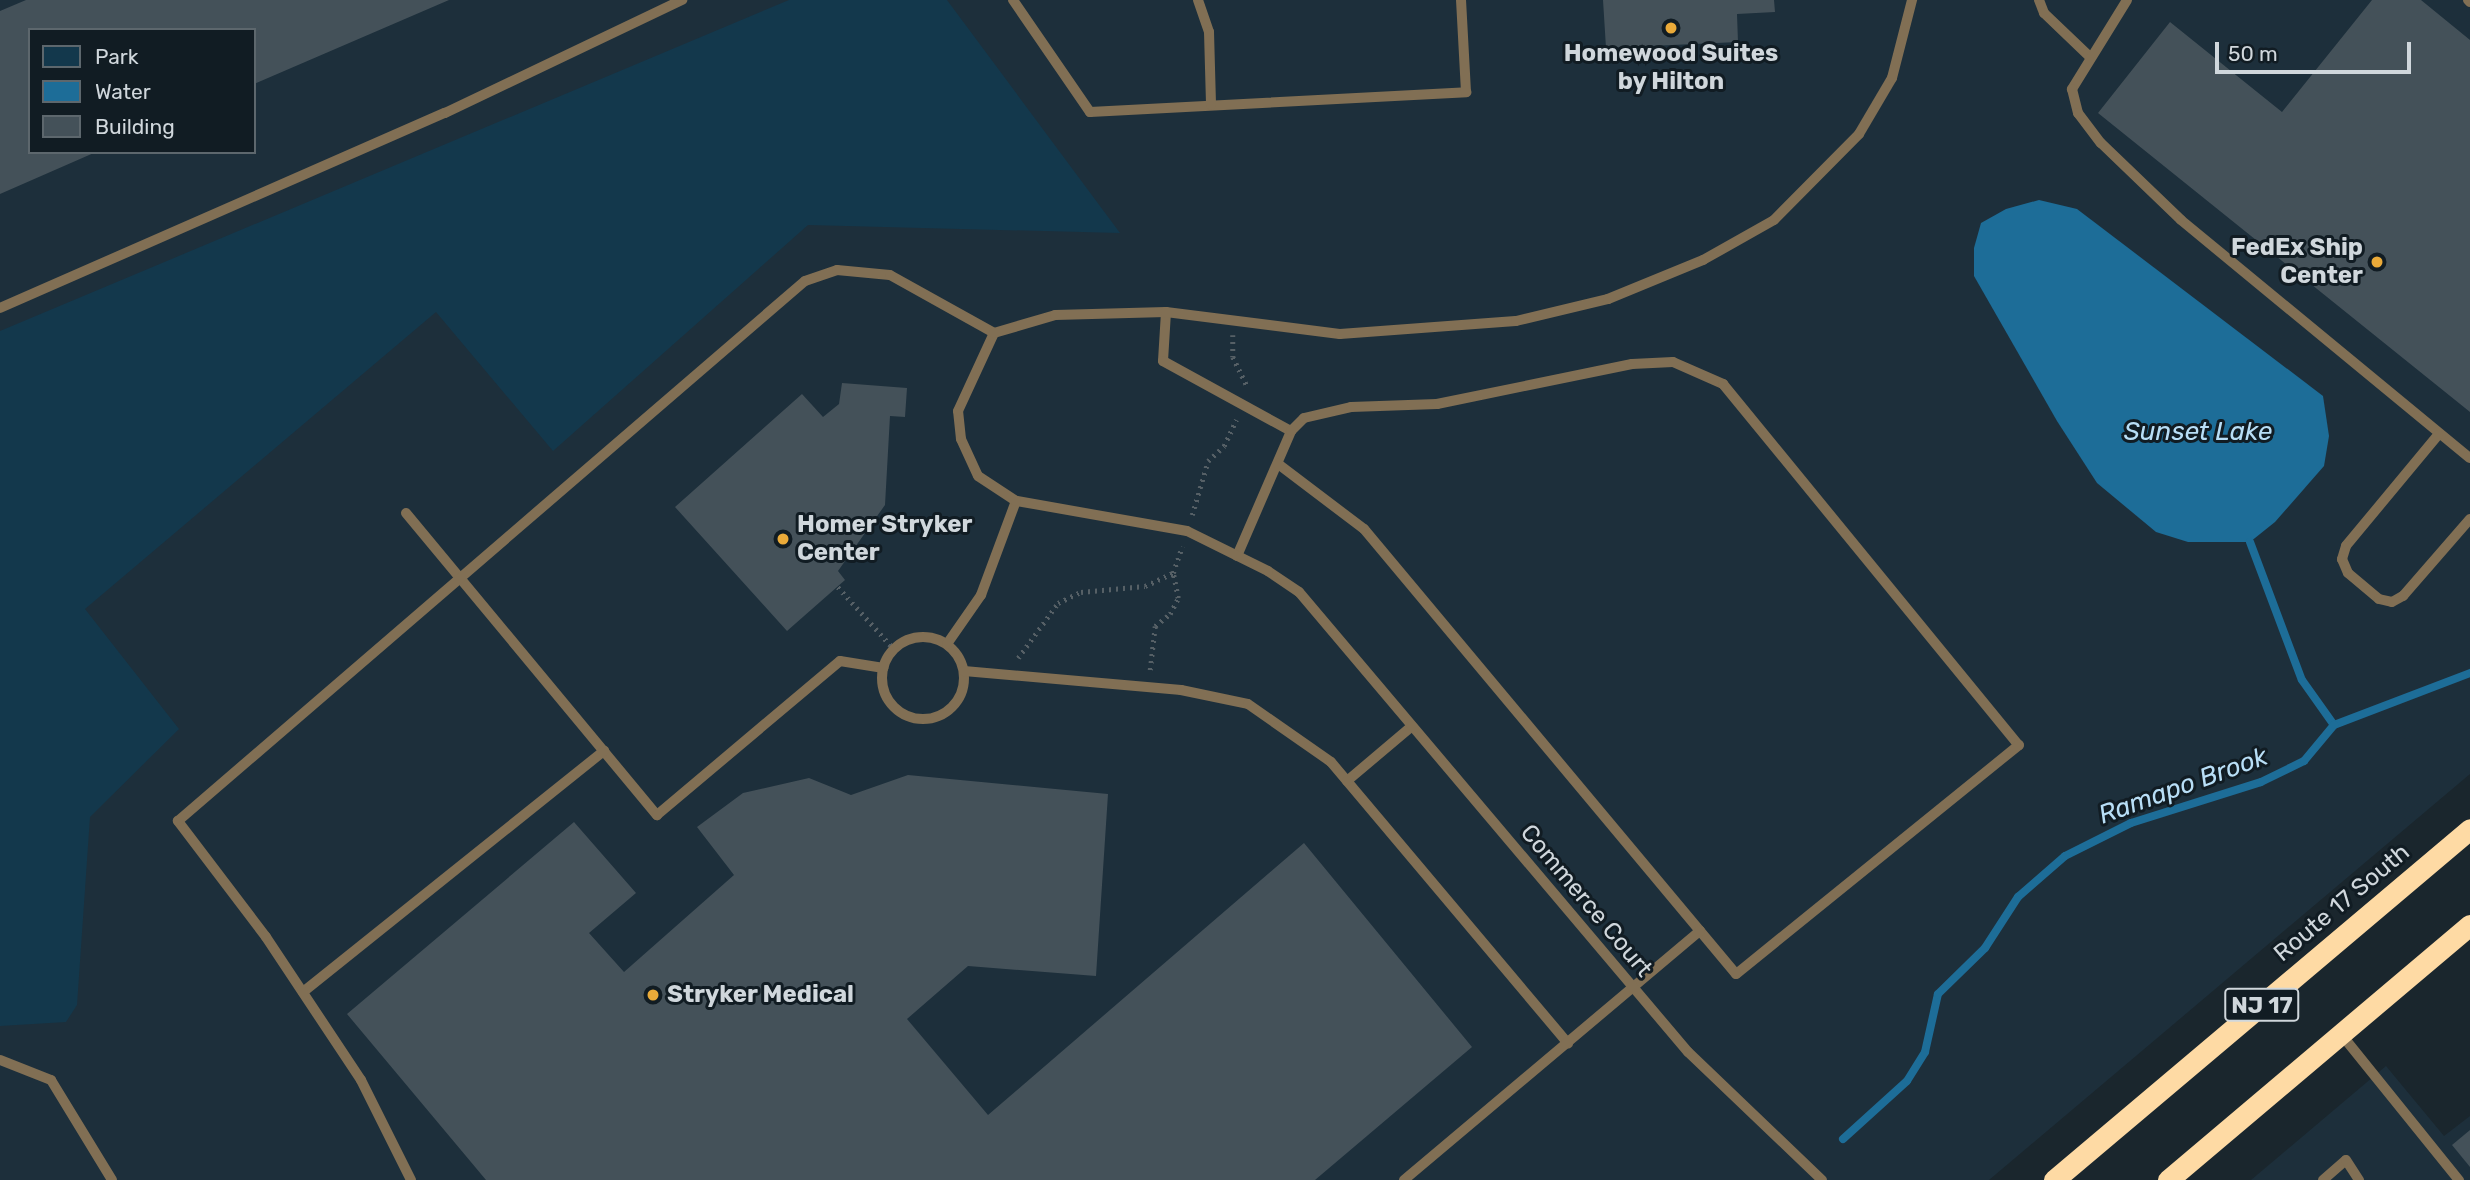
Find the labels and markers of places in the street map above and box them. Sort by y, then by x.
marker: Homewood Suites by Hilton [1663,20,1679,36]
place label: Homewood Suites by Hilton [1564,40,1778,96]
place label: FedEx Ship Center [2231,234,2363,290]
marker: FedEx Ship Center [2369,254,2385,270]
place label: Homer Stryker Center [797,511,973,567]
marker: Homer Stryker Center [775,531,791,547]
place label: Stryker Medical [667,981,854,1009]
marker: Stryker Medical [645,987,661,1003]

